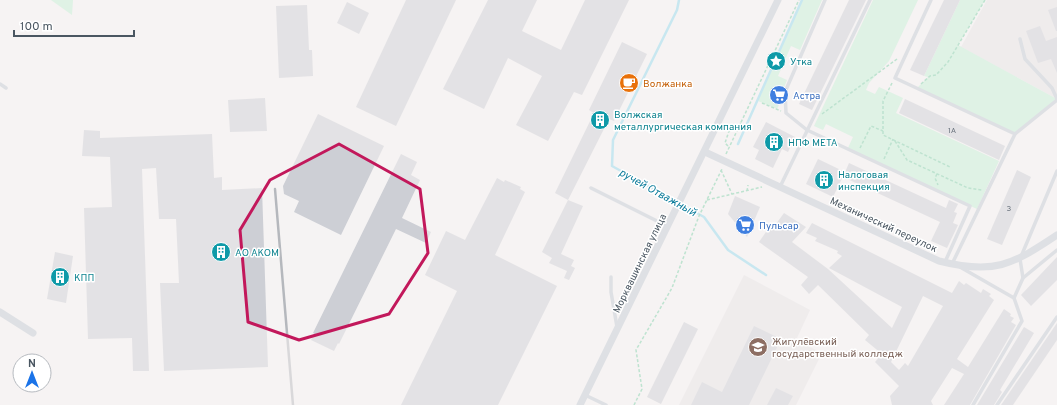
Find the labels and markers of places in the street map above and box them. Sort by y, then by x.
place icon: Утка [765,50,787,72]
place label: Утка [790,56,812,69]
cafe icon: Волжанка [618,72,640,94]
place label: Волжанка [643,78,692,91]
supermarket icon: Астра [768,84,790,106]
place label: Астра [793,90,820,103]
building icon: Волжская металлургическая компания [589,109,611,131]
place label: Волжская металлургическая компания [614,109,752,134]
building icon: НПФ МЕТА [763,131,785,153]
place label: НПФ МЕТА [788,137,838,150]
building icon: Налоговая инспекция [813,169,835,191]
place label: Налоговая инспекция [838,169,890,194]
supermarket icon: Пульсар [734,214,756,236]
place label: Пульсар [759,220,799,233]
building icon: АО АКОМ [210,241,232,263]
place label: АО АКОМ [235,247,279,260]
building icon: КПП [49,266,71,288]
place label: КПП [74,272,94,285]
school or university icon: Жигулёвский государственный колледж [747,336,769,358]
place label: Жигулёвский государственный колледж [772,336,903,361]

